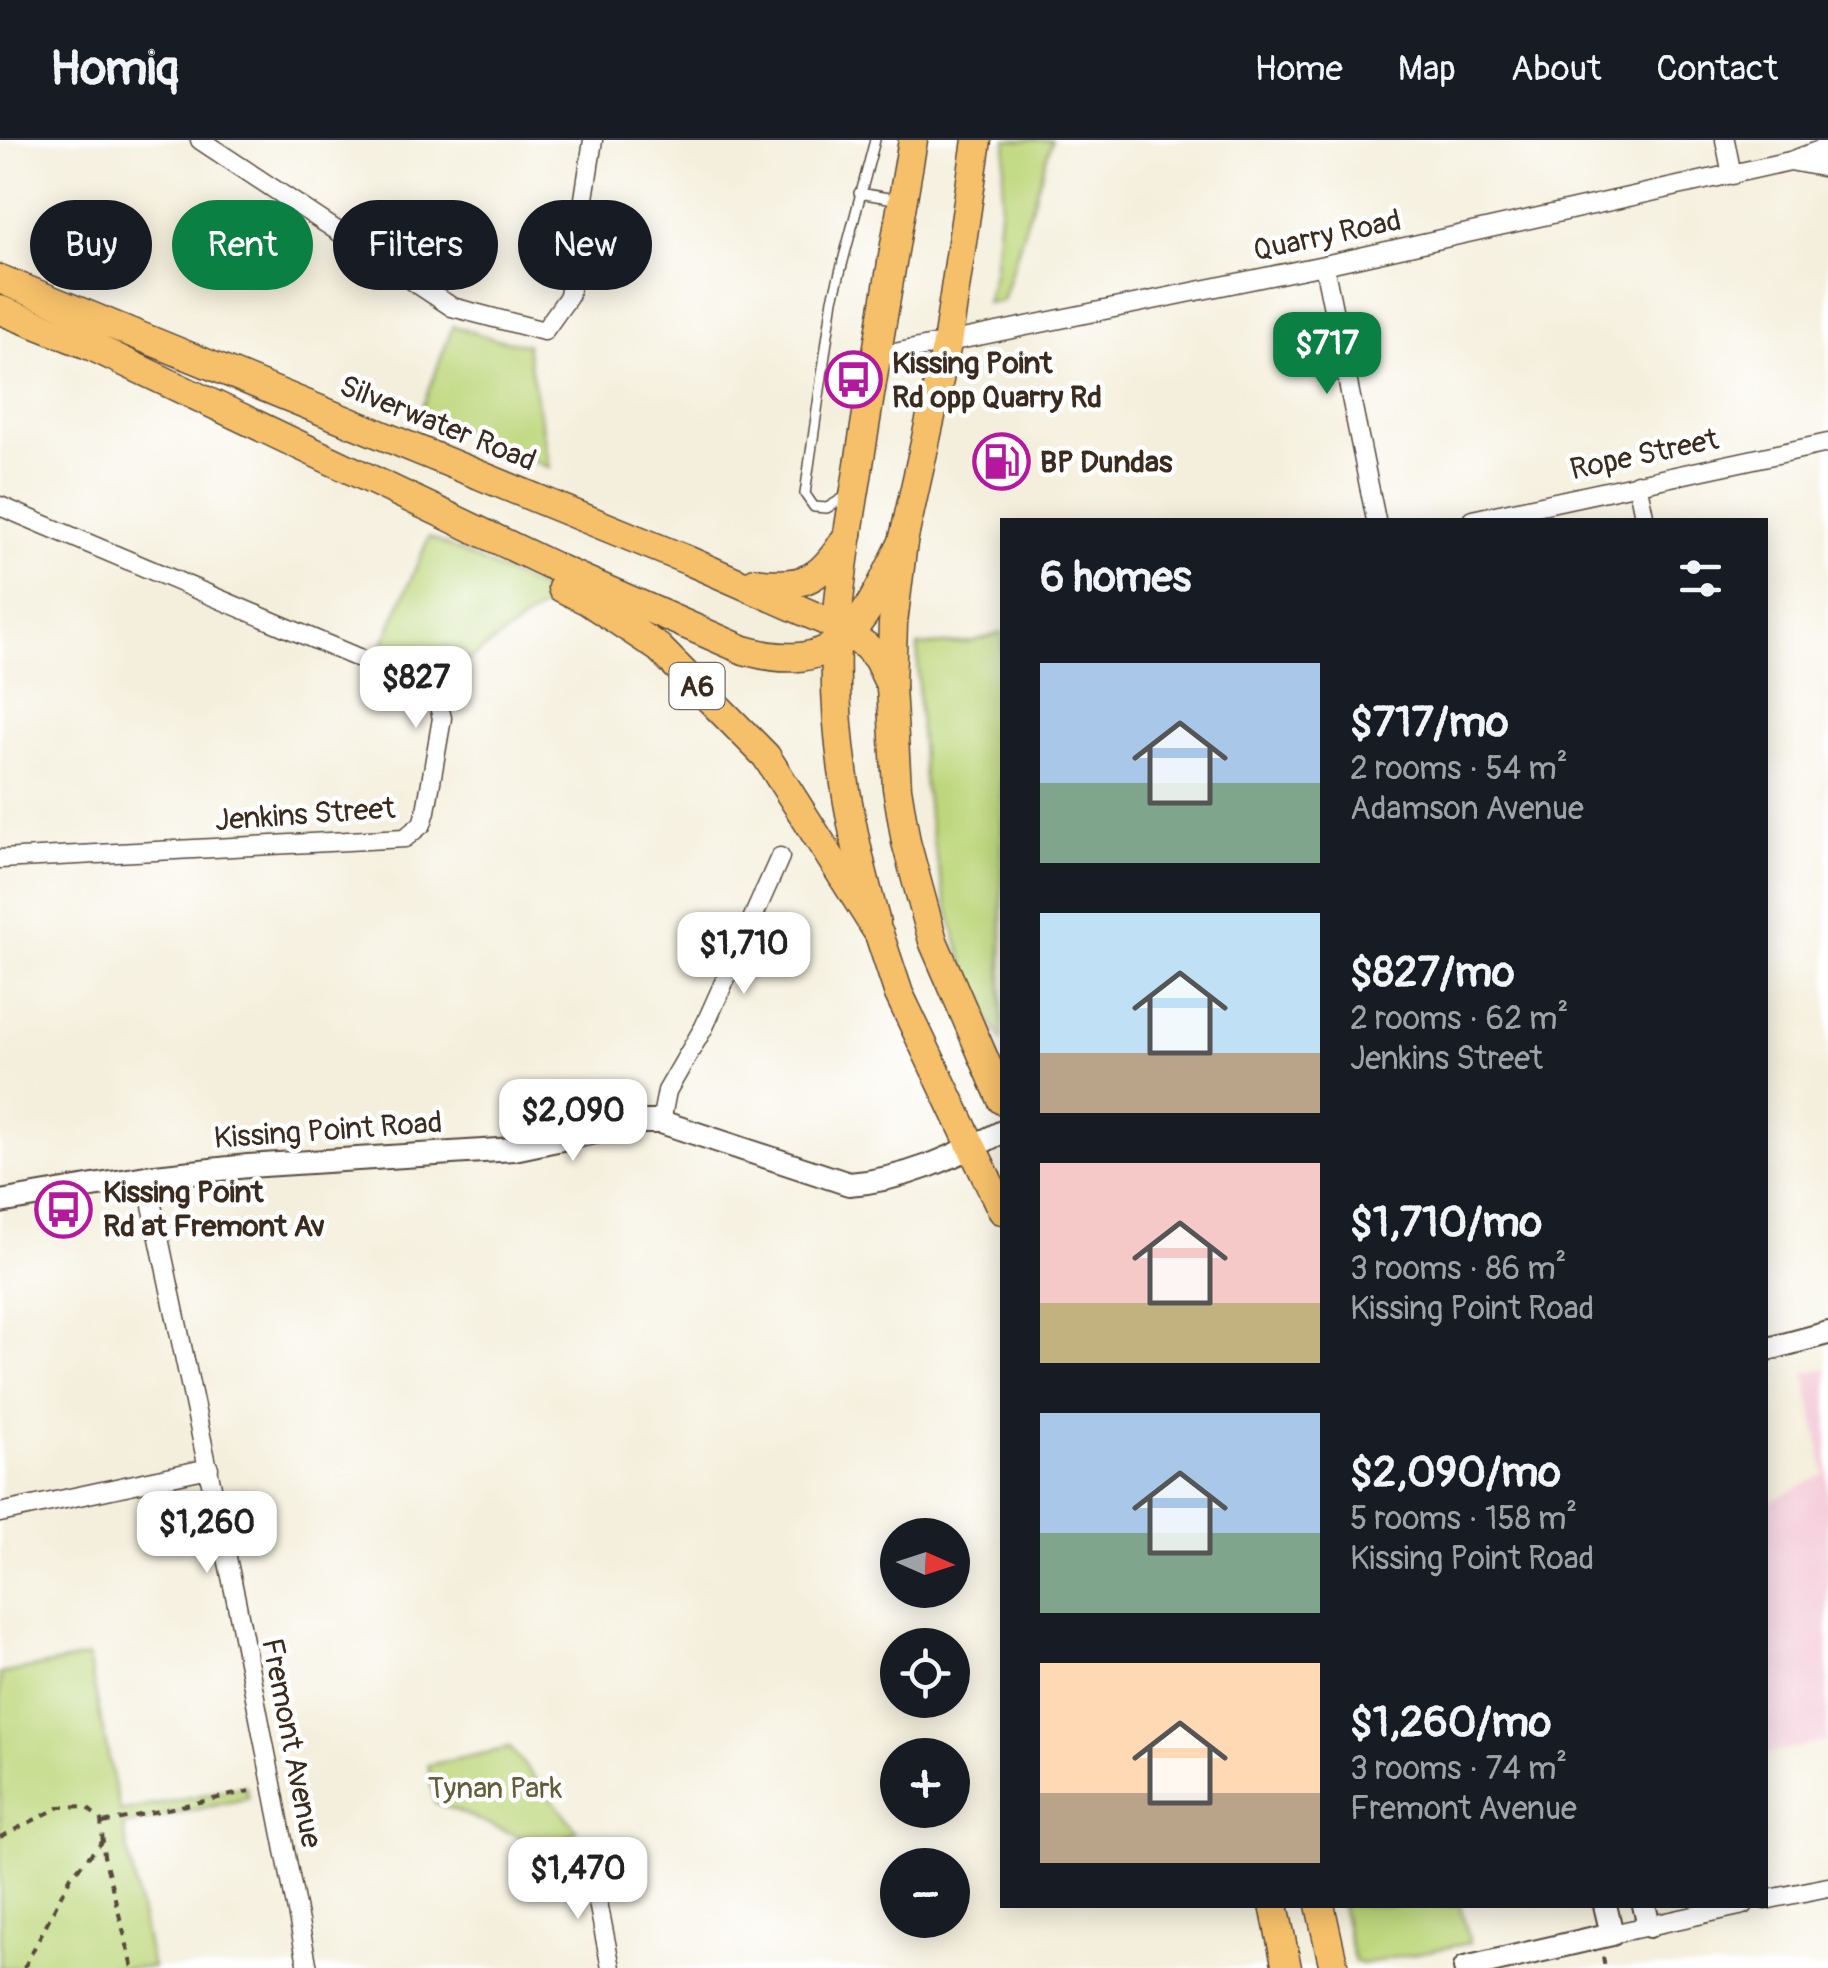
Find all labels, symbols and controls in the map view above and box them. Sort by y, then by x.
text: Homiq [50,39,178,99]
text: Home [1255,47,1343,91]
text: Map [1398,47,1456,91]
text: About [1511,47,1601,91]
text: Contact [1656,47,1778,91]
chip: Buy [30,200,152,290]
chip: Rent [172,200,313,290]
chip: Filters [333,200,498,290]
chip: New [518,200,652,290]
street label: Quarry Road [1250,202,1404,269]
pin: $717 [1268,312,1386,397]
text: $717 [1295,324,1359,364]
place label: Kissing Point Rd opp Quarry Rd [892,345,1102,416]
bus stop icon: Kissing Point Rd opp Quarry Rd [823,350,883,410]
street label: Silverwater Road [334,367,541,480]
street label: Rope Street [1567,421,1722,488]
fuel station icon: BP Dundas [971,432,1031,492]
place label: BP Dundas [1040,444,1173,481]
icon: filters [1673,551,1728,606]
text: 6 homes [1040,552,1191,604]
pin: $827 [357,646,475,731]
text: $827 [382,658,450,698]
road number: A6 [670,663,724,709]
text: $717/mo [1350,697,1509,749]
icon: home [1120,703,1240,823]
text: 2 rooms · 54 m² [1350,749,1568,789]
text: Adamson Avenue [1350,789,1584,829]
street label: Jenkins Street [214,790,397,839]
pin: $1,710 [663,912,825,997]
text: $1,710 [699,924,789,964]
text: $827/mo [1350,947,1515,999]
icon: home [1120,953,1240,1073]
text: 2 rooms · 62 m² [1350,999,1568,1039]
text: Jenkins Street [1350,1039,1543,1079]
pin: $2,090 [492,1079,654,1164]
text: $2,090 [521,1091,625,1131]
street label: Kissing Point Road [213,1104,444,1157]
place label: Kissing Point Rd at Fremont Av [103,1174,325,1245]
bus stop icon: Kissing Point Rd at Fremont Av [34,1179,94,1239]
text: $1,710/mo [1350,1197,1542,1249]
icon: home [1120,1203,1240,1323]
text: 3 rooms · 86 m² [1350,1249,1567,1289]
text: Kissing Point Road [1350,1289,1594,1329]
text: $2,090/mo [1350,1447,1561,1499]
icon: home [1120,1453,1240,1573]
pin: $1,260 [126,1491,288,1576]
text: 5 rooms · 158 m² [1350,1499,1577,1539]
text: $1,260 [159,1503,255,1543]
north arrow [880,1518,970,1608]
map controls [880,1518,970,1938]
text: Kissing Point Road [1350,1539,1594,1579]
button: locate [880,1628,970,1718]
street label: Fremont Avenue [253,1635,330,1851]
text: $1,260/mo [1350,1697,1551,1749]
icon: home [1120,1703,1240,1823]
button: + [880,1738,970,1828]
text: 3 rooms · 74 m² [1350,1749,1567,1789]
park label: Tynan Park [428,1770,563,1807]
text: Fremont Avenue [1350,1789,1577,1829]
pin: $1,470 [497,1837,659,1922]
button: − [880,1848,970,1938]
text: $1,470 [530,1849,626,1889]

